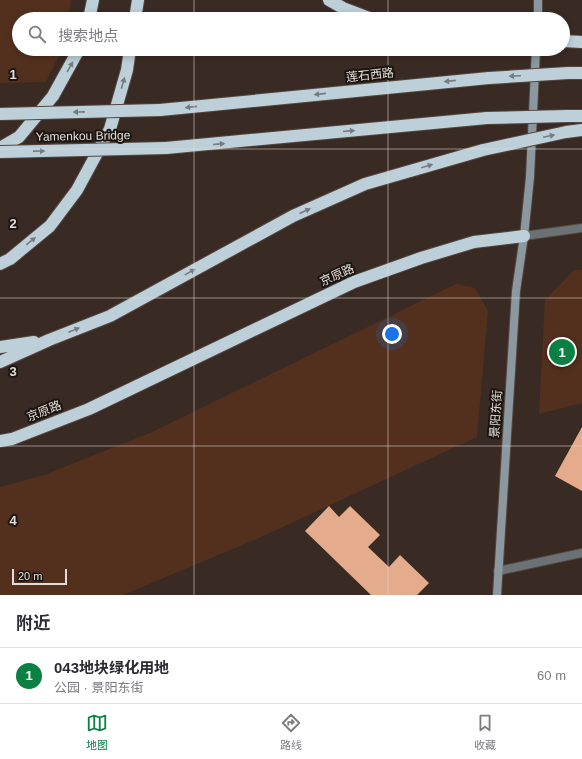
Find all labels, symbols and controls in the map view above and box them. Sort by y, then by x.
search box [12,12,570,56]
icon: search [26,23,48,45]
text: 搜索地点 [58,27,118,44]
one-way arrow [66,61,73,72]
street label: 莲石西路 [345,66,395,84]
text: 1 [9,67,17,82]
one-way arrow [508,73,521,79]
one-way arrow [120,77,126,89]
one-way arrow [444,78,456,85]
one-way arrow [314,91,326,97]
one-way arrow [185,104,197,110]
one-way arrow [72,109,85,115]
street label: Yamenkou Bridge [36,128,131,144]
one-way arrow [343,128,355,135]
one-way arrow [542,132,555,138]
one-way arrow [213,140,225,147]
one-way arrow [33,148,45,155]
one-way arrow [421,163,433,169]
one-way arrow [299,207,311,214]
text: 2 [9,216,17,231]
one-way arrow [26,237,37,246]
street label: 京原路 [318,261,356,289]
one-way arrow [185,269,196,275]
your location [382,324,402,344]
one-way arrow [69,326,81,332]
pin: 1 [549,337,575,367]
text: 3 [9,364,17,379]
street label: 景阳东街 [487,390,505,438]
street label: 京原路 [25,398,63,424]
text: 4 [9,513,17,528]
scale bar [12,567,67,586]
text: 20 m [18,570,42,582]
text: 附近 [16,614,50,633]
text: 043地块绿化用地 [54,659,169,676]
text: 1 [25,668,33,683]
text: 60 m [537,668,566,683]
text: 公园 · 景阳东街 [54,680,144,695]
tab: 地图 [86,712,108,752]
tab: 路线 [280,712,302,752]
tab: 收藏 [474,712,496,752]

